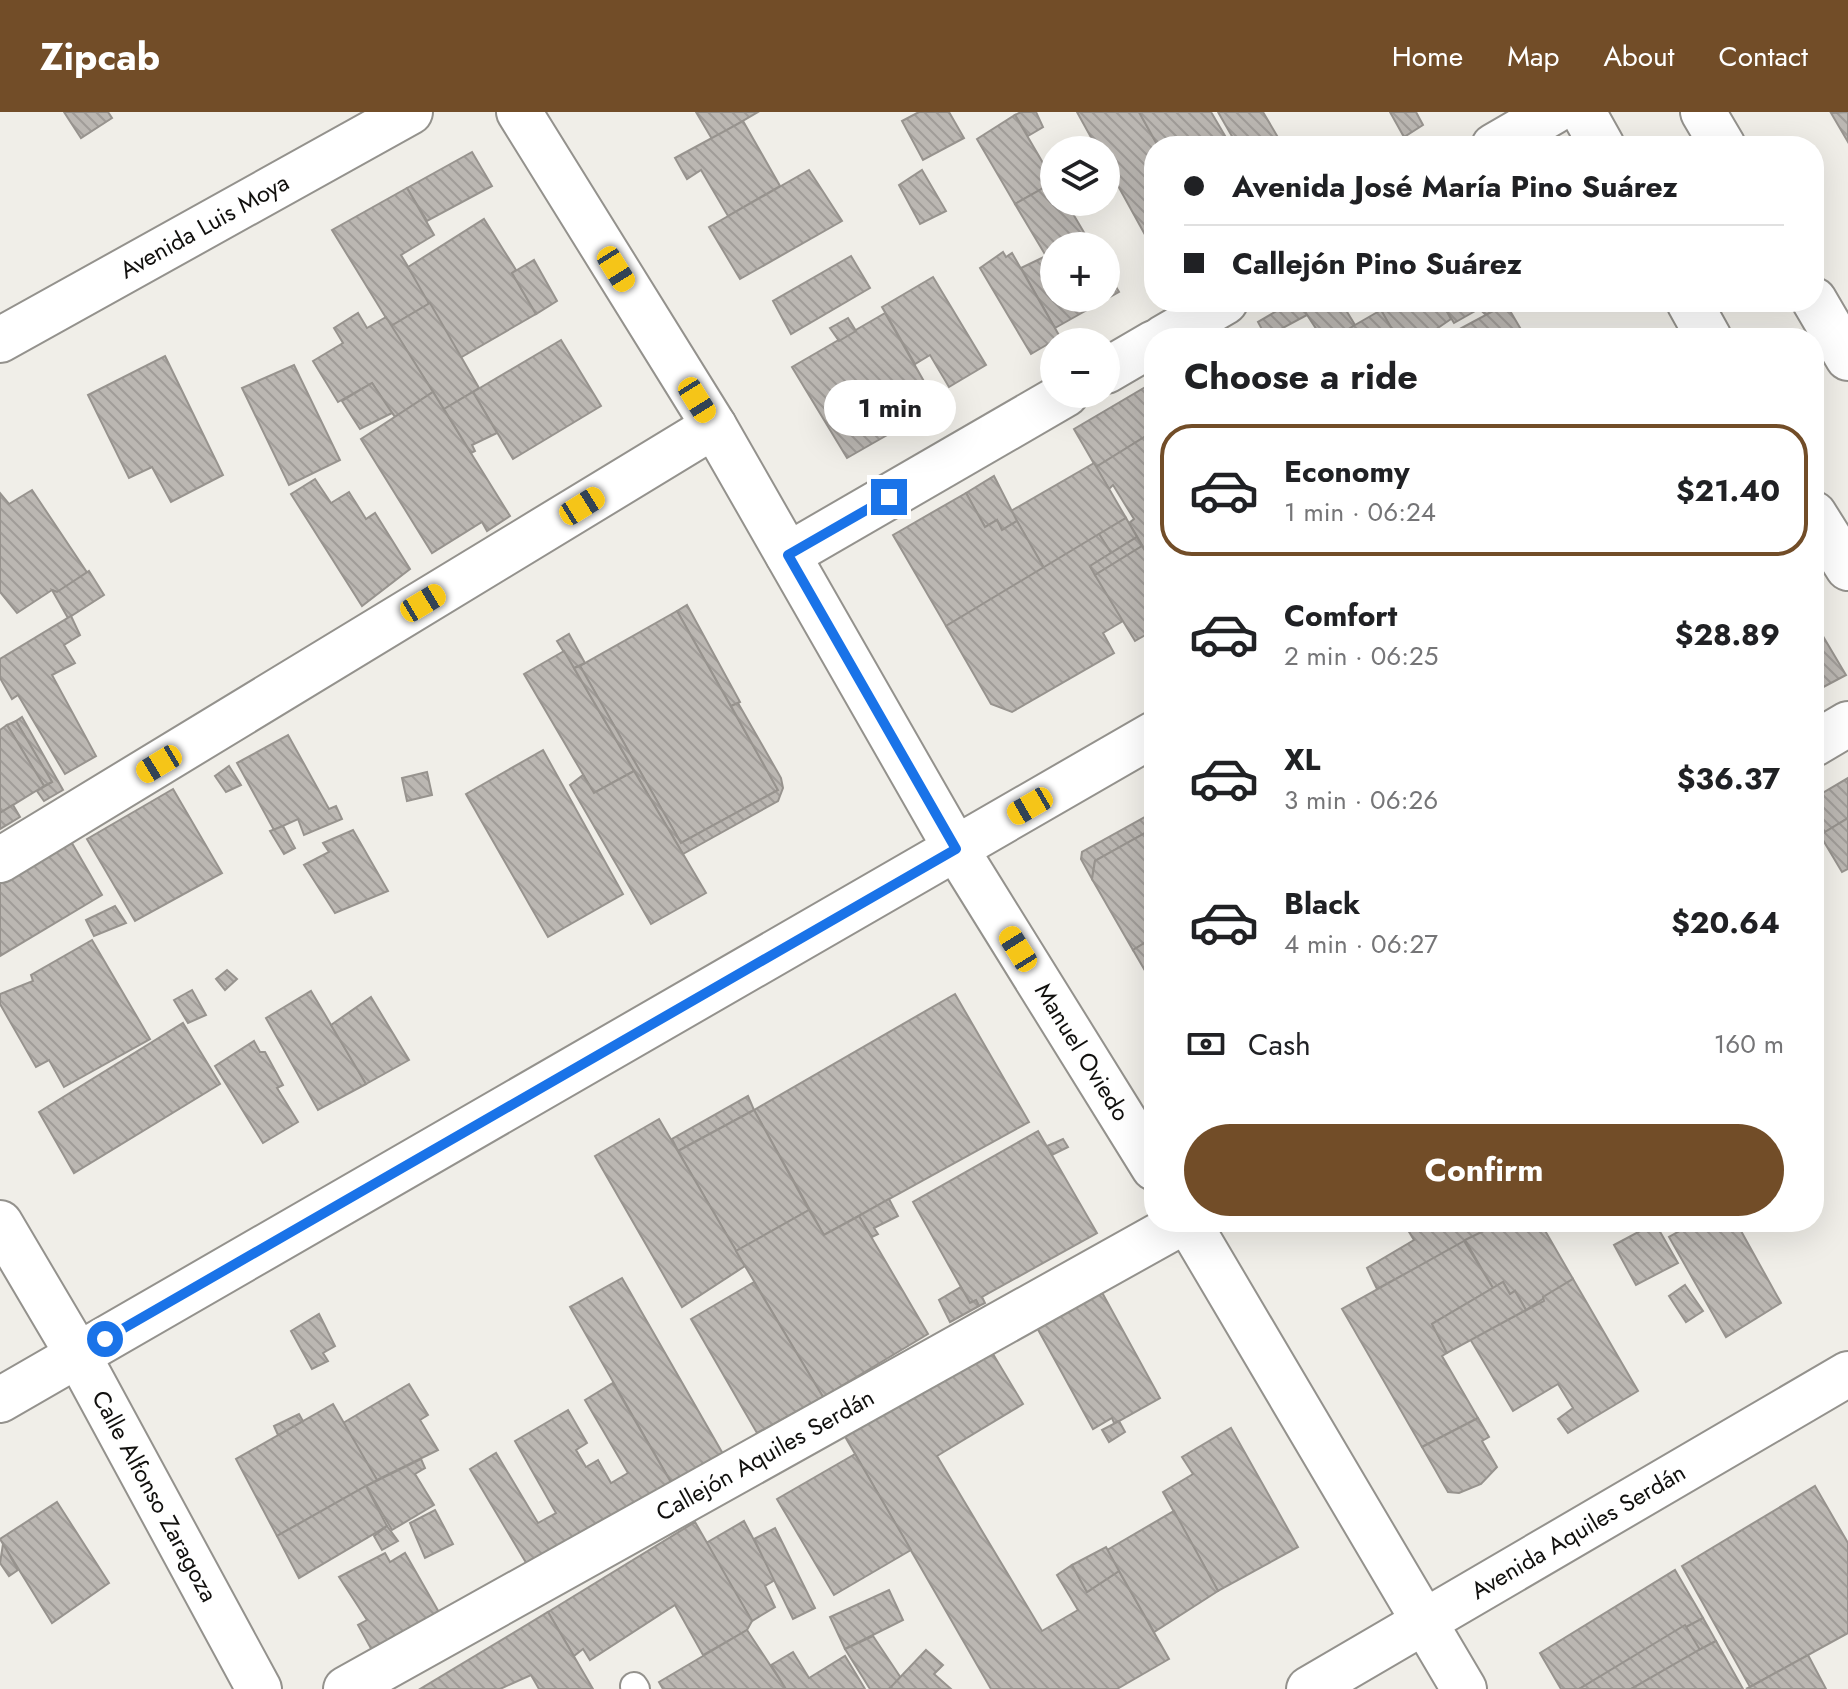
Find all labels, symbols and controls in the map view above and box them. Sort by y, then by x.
text: Zipcab [40,29,160,84]
text: Home [1392,36,1463,77]
text: Map [1507,36,1559,77]
text: About [1603,36,1675,77]
text: Contact [1719,36,1808,77]
map controls [1040,136,1120,408]
button: layers [1040,136,1120,216]
street label: Avenida Luis Moya [113,165,295,287]
text: Avenida José María Pino Suárez [1232,165,1678,208]
button: + [1040,232,1120,312]
car [593,242,639,296]
text: Callejón Pino Suárez [1232,242,1522,285]
button: − [1040,328,1120,408]
text: Choose a ride [1184,350,1418,402]
car [674,373,720,427]
callout: 1 min [823,381,955,437]
text: 1 min [858,389,922,427]
text: Economy [1284,450,1410,493]
icon: car [1188,454,1260,526]
text: $21.40 [1676,469,1780,512]
route end [871,479,907,515]
car [555,483,609,529]
text: 1 min · 06:24 [1284,493,1436,531]
car [396,580,450,626]
text: Comfort [1284,594,1397,637]
icon: car [1188,598,1260,670]
text: $28.89 [1675,613,1780,656]
text: 2 min · 06:25 [1284,637,1439,675]
text: XL [1284,738,1320,781]
car [132,741,186,787]
icon: car [1188,742,1260,814]
text: $36.37 [1677,757,1780,800]
text: 3 min · 06:26 [1284,781,1438,819]
car [1003,784,1057,828]
text: Black [1284,882,1360,925]
icon: car [1188,886,1260,958]
text: $20.64 [1671,901,1780,944]
car [995,922,1041,976]
text: 4 min · 06:27 [1284,925,1438,963]
street label: Manuel Oviedo [1026,976,1139,1128]
icon: cash [1184,1022,1228,1066]
text: Cash [1248,1023,1311,1066]
text: 160 m [1714,1025,1784,1063]
button: Confirm [1184,1124,1784,1216]
route start [87,1321,123,1357]
street label: Callejón Aquiles Serdán [649,1380,881,1530]
street label: Calle Alfonso Zaragoza [83,1384,227,1608]
street label: Avenida Aquiles Serdán [1464,1455,1692,1608]

